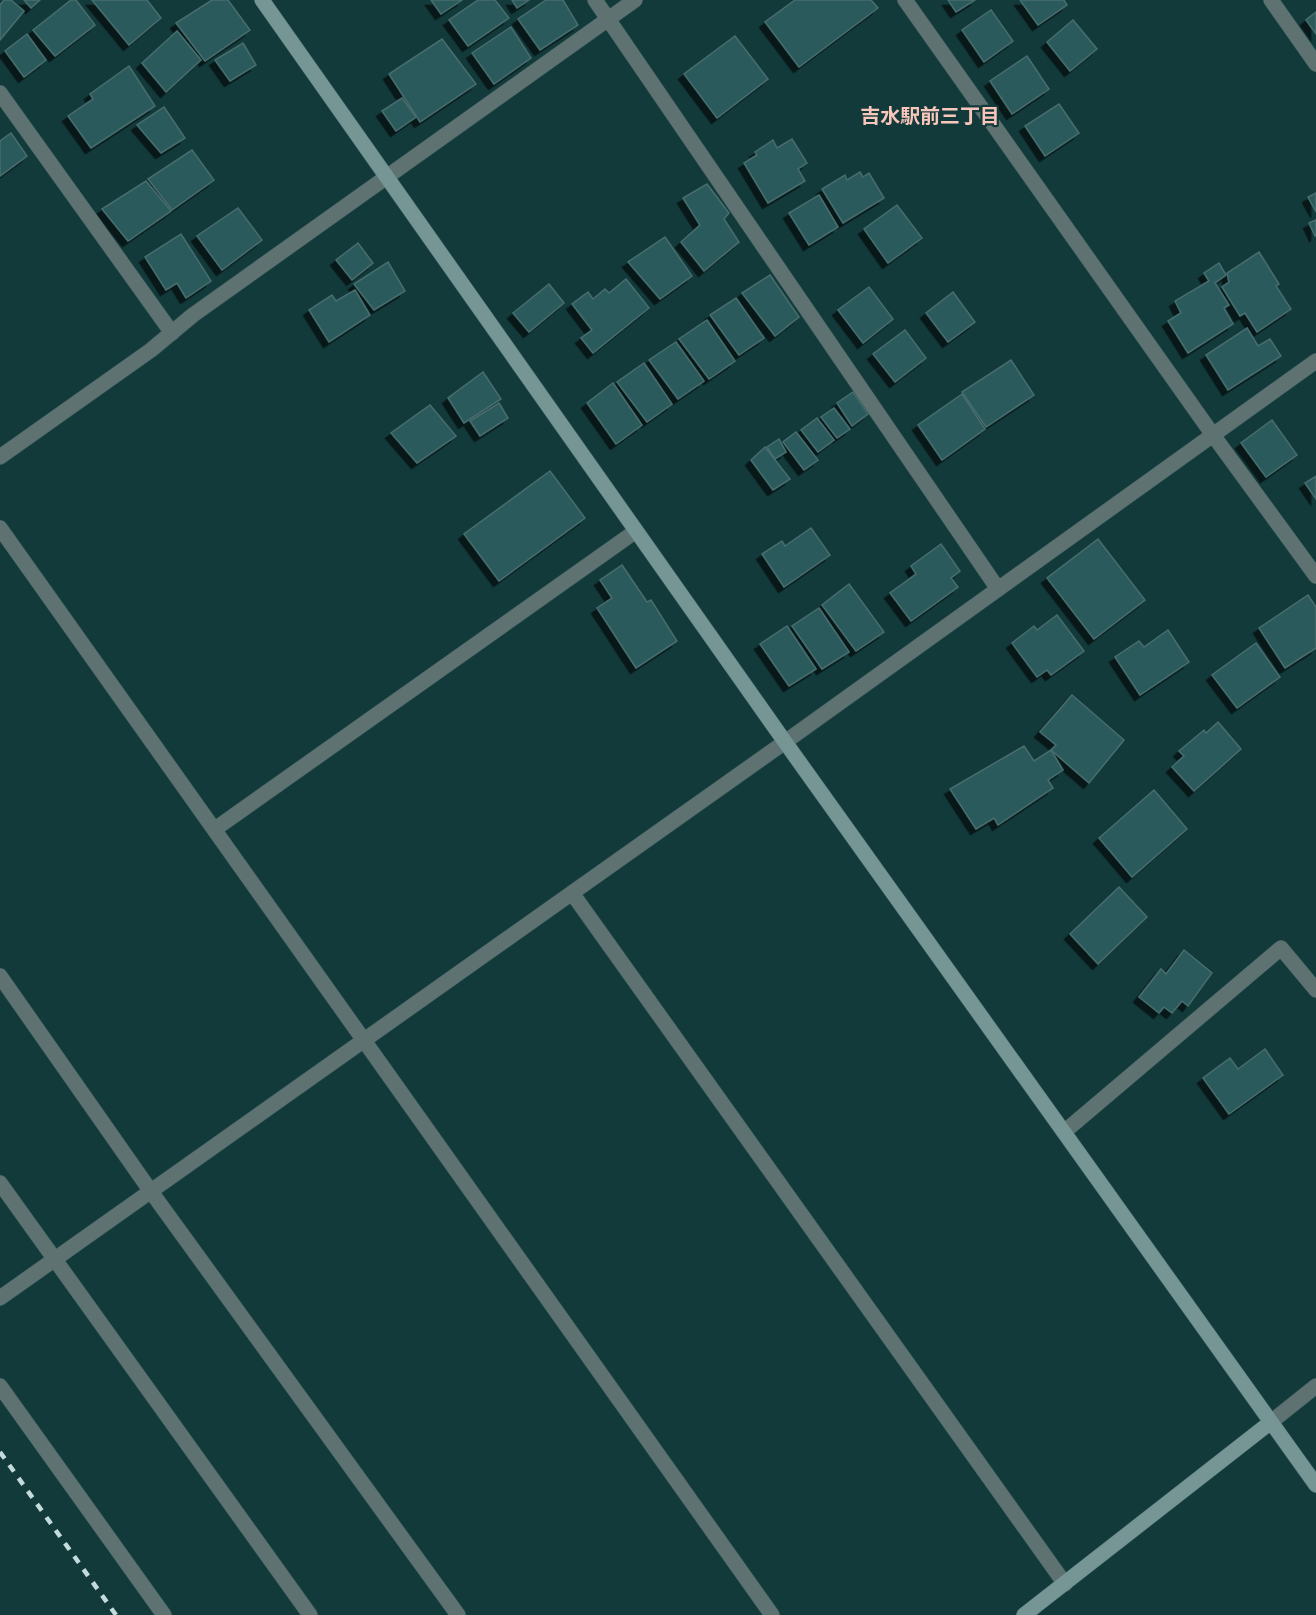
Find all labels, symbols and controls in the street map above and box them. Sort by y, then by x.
district label: 吉水駅前三丁目 [860,105,1000,129]

